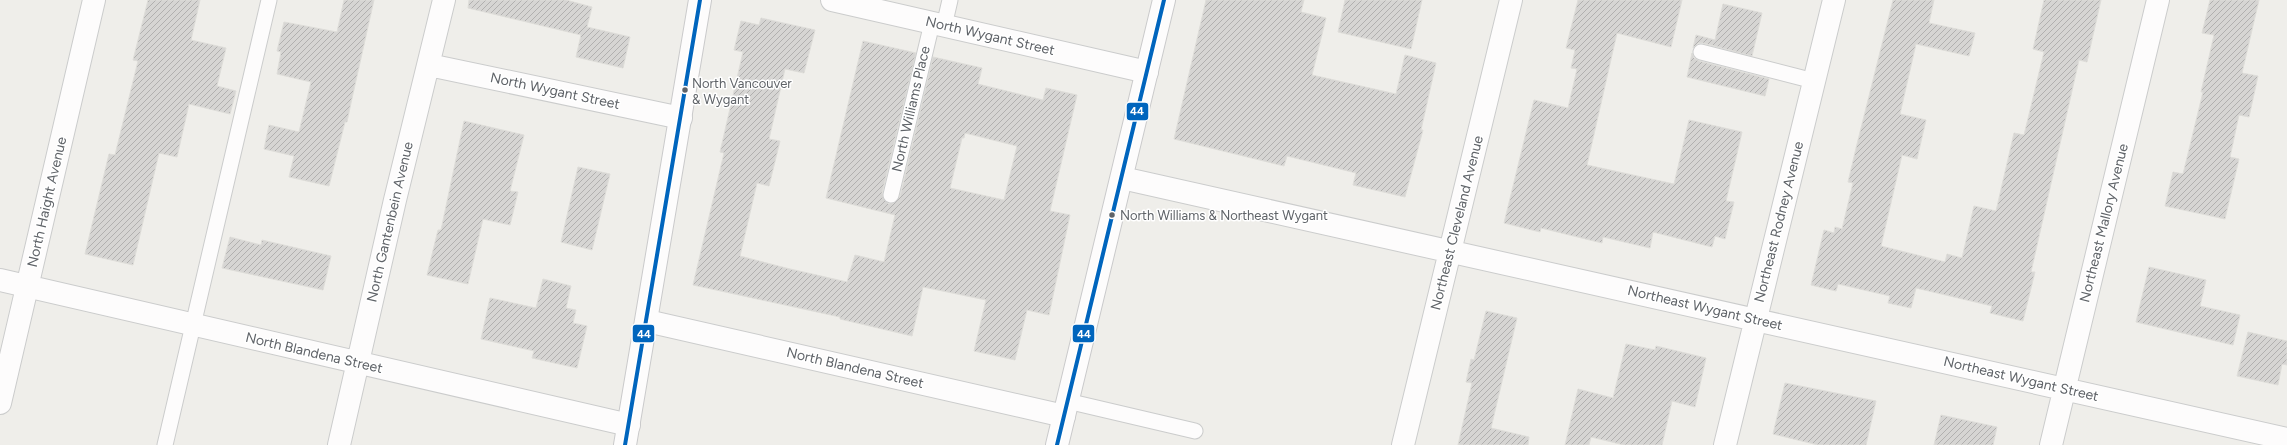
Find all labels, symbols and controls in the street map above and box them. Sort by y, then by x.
street label: North Wygant Street [924,13,1056,59]
street label: North Williams Place [888,44,934,174]
street label: North Wygant Street [489,69,621,113]
place label: North Vancouver & Wygant [692,76,792,107]
marker: North Vancouver & Wygant [680,85,690,95]
line badge: 44 [1126,102,1149,121]
text: 44 [1130,105,1144,118]
street label: Northeast Cleveland Avenue [1427,134,1487,312]
street label: North Haight Avenue [24,135,70,269]
street label: Northeast Rodney Avenue [1751,139,1807,304]
street label: North Gantenbein Avenue [363,140,417,304]
street label: Northeast Mallory Avenue [2076,142,2132,304]
place label: North Williams & Northeast Wygant [1120,208,1328,223]
marker: North Williams & Northeast Wygant [1107,210,1117,220]
street label: Northeast Wygant Street [1626,282,1784,334]
line badge: 44 [632,324,655,343]
line badge: 44 [1072,324,1095,343]
text: 44 [637,328,651,341]
text: 44 [1077,328,1091,341]
street label: North Blandena Street [244,329,384,377]
street label: North Blandena Street [785,344,925,392]
street label: Northeast Wygant Street [1942,353,2100,405]

